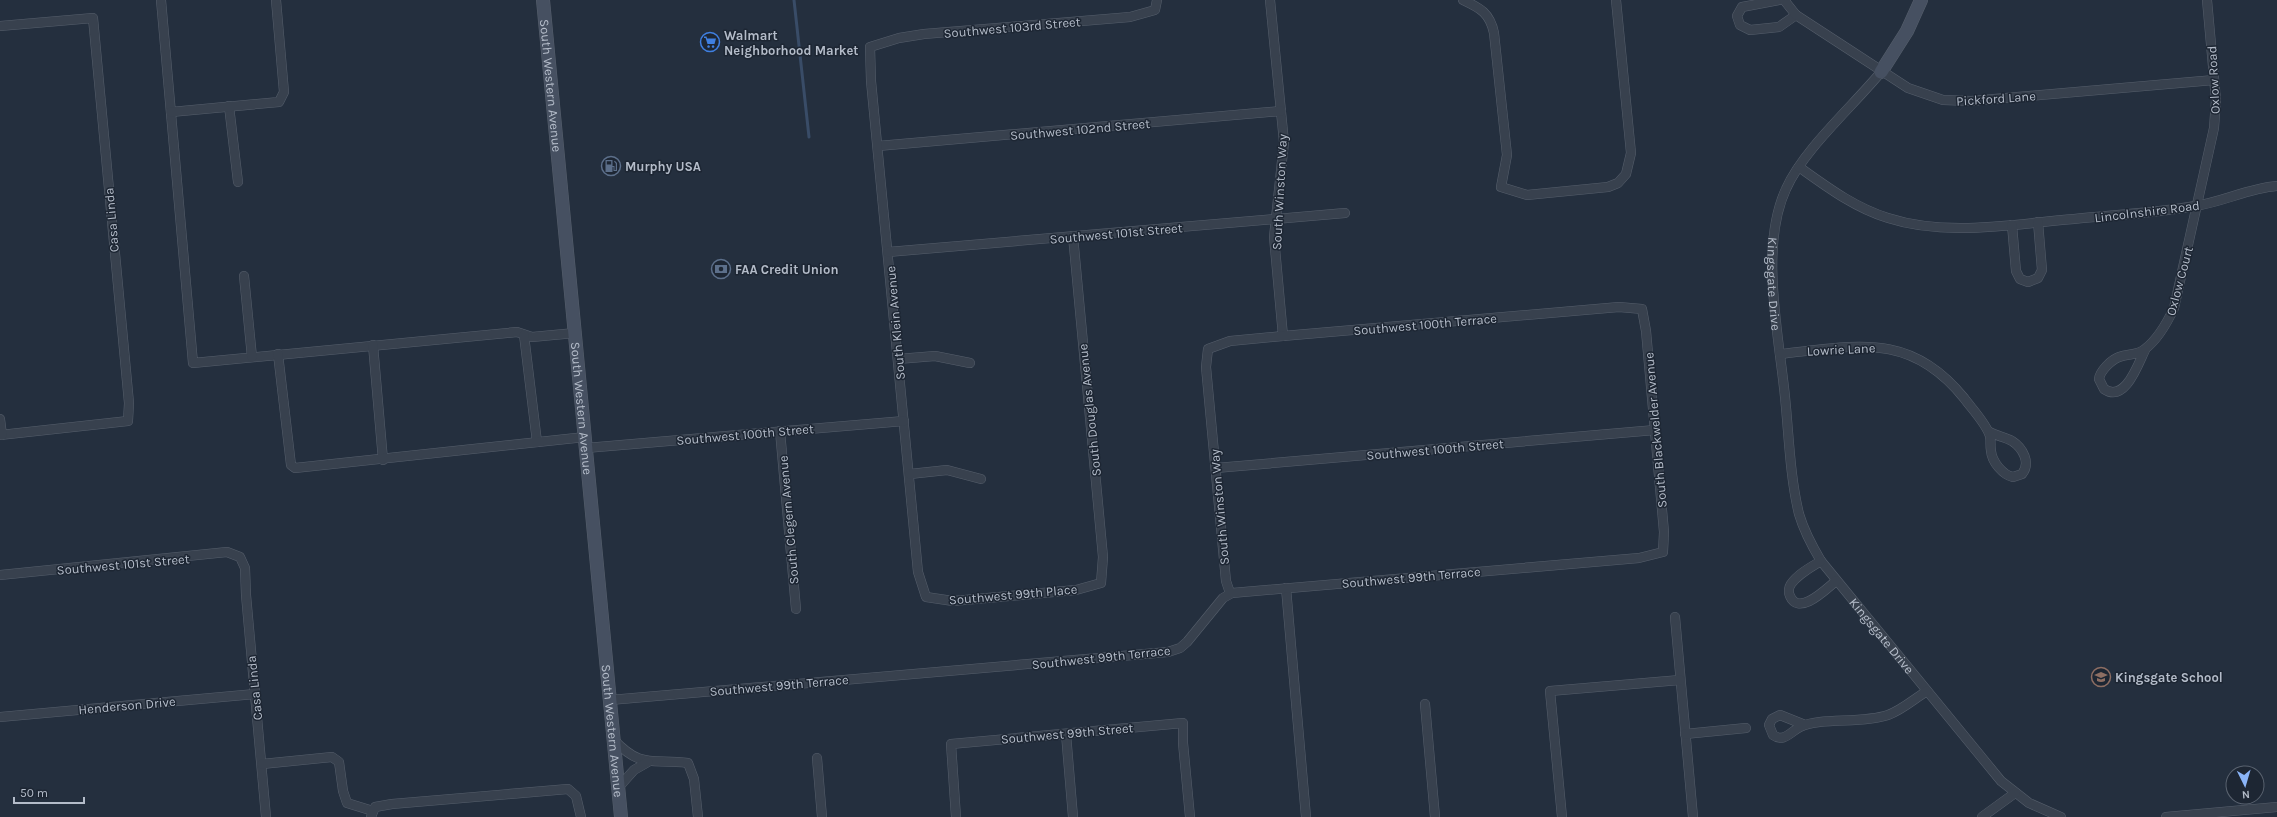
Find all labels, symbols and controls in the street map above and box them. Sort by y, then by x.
street label: Southwest 103rd Street [943,14,1081,41]
street label: South Western Avenue [537,18,565,153]
place label: Walmart Neighborhood Market [724,28,858,58]
supermarket icon: Walmart Neighborhood Market [699,31,721,53]
street label: Oxlow Road [2204,46,2223,114]
street label: Pickford Lane [1956,88,2037,109]
street label: Southwest 102nd Street [1009,116,1151,143]
street label: South Winston Way [1269,134,1290,250]
fuel station icon: Murphy USA [600,155,622,177]
place label: Murphy USA [625,159,701,174]
street label: Casa Linda [101,187,122,253]
street label: Lincolnshire Road [2094,198,2201,225]
street label: Southwest 101st Street [1049,220,1183,247]
street label: Kingsgate Drive [1764,236,1784,332]
street label: Oxlow Court [2163,245,2196,317]
bank icon: FAA Credit Union [710,258,732,280]
place label: FAA Credit Union [735,262,839,277]
street label: South Klein Avenue [883,265,908,381]
street label: Southwest 100th Terrace [1353,311,1498,338]
street label: Lowrie Lane [1806,340,1876,359]
street label: South Western Avenue [568,341,595,476]
street label: South Douglas Avenue [1075,343,1104,477]
street label: South Blackwelder Avenue [1641,351,1670,508]
street label: Southwest 100th Street [676,421,814,448]
street label: Southwest 100th Street [1366,436,1504,463]
street label: South Winston Way [1207,448,1232,565]
street label: South Clegern Avenue [775,455,802,585]
street label: Southwest 101st Street [56,551,190,578]
street label: Southwest 99th Terrace [1341,564,1482,591]
street label: Southwest 99th Place [948,581,1078,608]
street label: Kingsgate Drive [1846,595,1917,677]
street label: Southwest 99th Terrace [1031,643,1172,672]
street label: Casa Linda [244,655,265,721]
street label: South Western Avenue [598,664,626,798]
school or university icon: Kingsgate School [2090,666,2112,688]
place label: Kingsgate School [2115,670,2223,685]
street label: Southwest 99th Terrace [709,672,850,699]
street label: Henderson Drive [78,694,177,717]
street label: Southwest 99th Street [1000,720,1134,747]
north arrow [2225,765,2265,805]
scale bar [14,779,84,805]
text: 50 m [20,786,48,800]
text: N [2241,788,2250,801]

